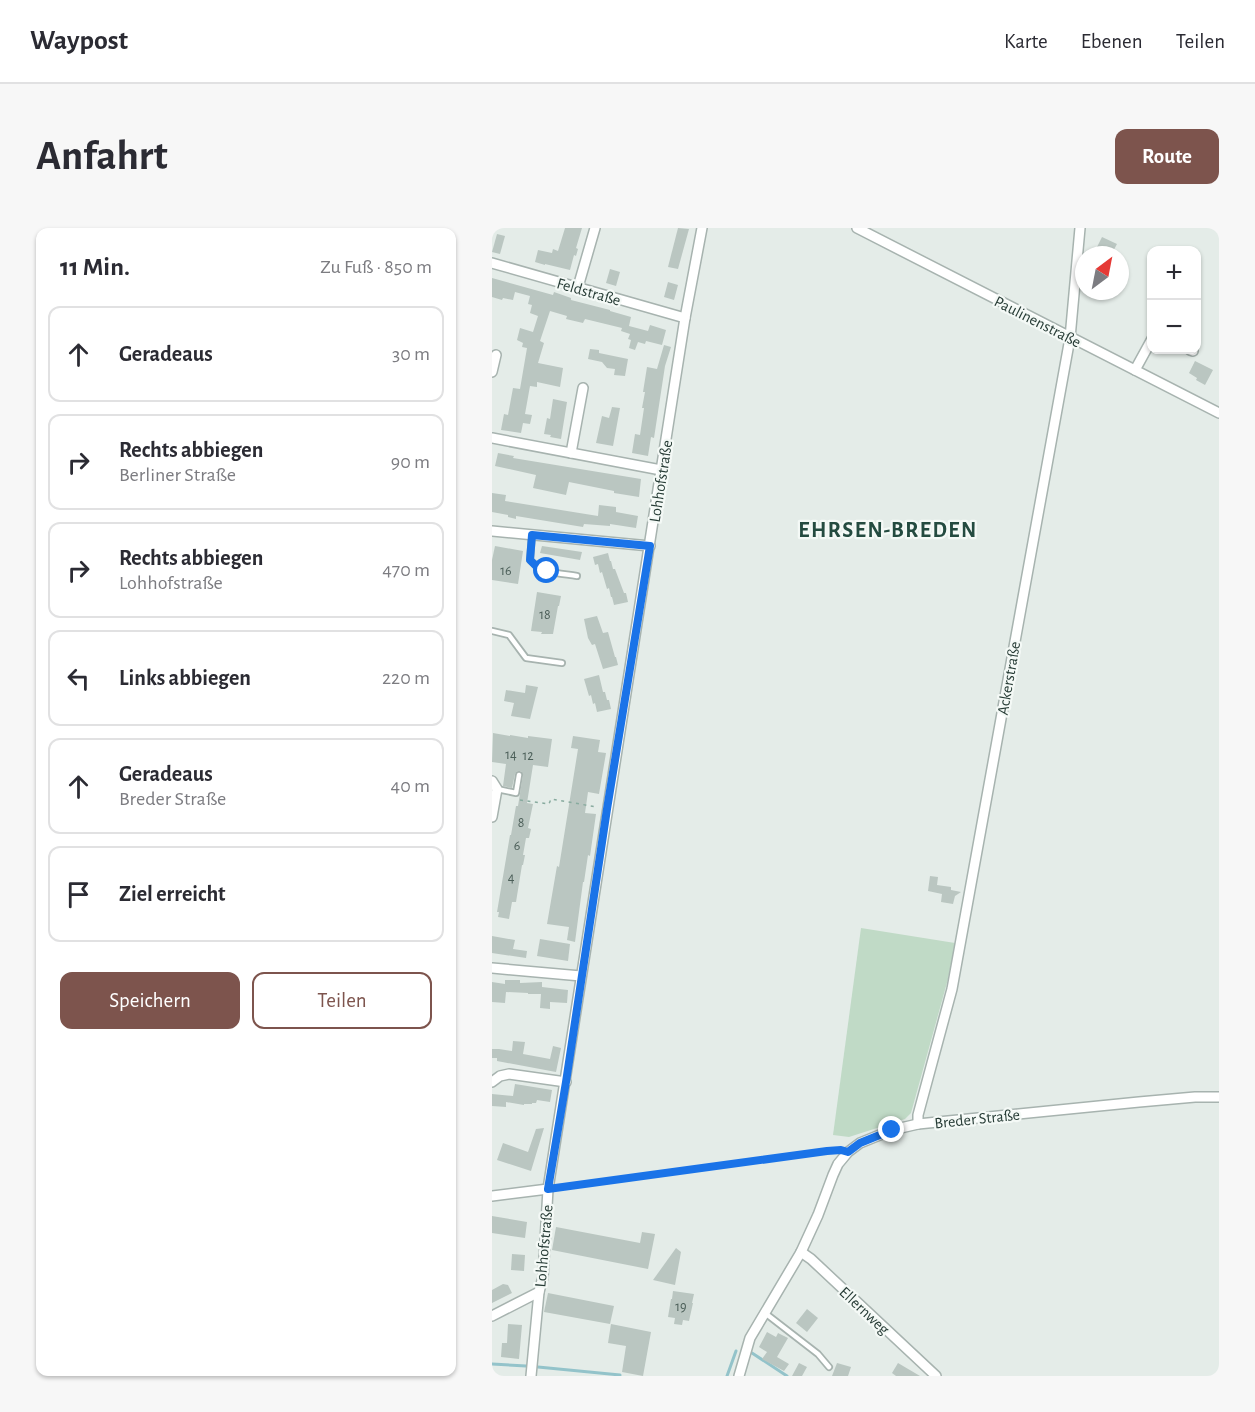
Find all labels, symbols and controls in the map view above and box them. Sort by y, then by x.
text: Waypost [30,27,128,55]
text: Karte [1004,31,1048,52]
text: Ebenen [1081,31,1143,52]
text: Teilen [1176,31,1225,52]
button: Route [1115,129,1219,184]
text: Anfahrt [36,135,168,177]
north arrow [1075,246,1129,300]
map controls [1147,246,1201,354]
button: + [1147,246,1201,300]
text: 11 Min. [60,254,130,280]
text: Zu Fuß · 850 m [320,257,432,277]
street label: Feldstraße [555,275,622,309]
street label: Paulinenstraße [992,293,1083,351]
button: − [1147,300,1201,354]
icon: ahead [62,338,95,371]
text: Geradeaus [119,343,213,365]
text: 30 m [392,344,430,364]
text: Rechts abbiegen [119,439,263,461]
street label: Lohhofstraße [647,439,675,523]
icon: right [62,446,95,479]
text: 90 m [391,452,430,472]
text: Berliner Straße [119,465,236,485]
district label: EHRSEN-BREDEN [798,519,978,541]
text: Rechts abbiegen [119,547,263,569]
icon: right [62,554,95,587]
route start [533,557,559,583]
text: 470 m [382,560,430,580]
house number: 16 [500,564,512,578]
text: Lohhofstraße [119,573,223,593]
house number: 18 [539,608,551,622]
street label: Ackerstraße [995,640,1023,716]
icon: left [62,662,95,695]
text: Links abbiegen [119,667,251,689]
text: 220 m [382,668,430,688]
house number: 14 [505,748,517,762]
house number: 12 [522,749,534,763]
text: Geradeaus [119,763,213,785]
icon: ahead [62,770,95,803]
text: 40 m [391,776,430,796]
text: Breder Straße [119,789,226,809]
house number: 8 [518,816,524,830]
house number: 6 [514,839,520,853]
house number: 4 [508,871,515,885]
icon: arrive [62,878,95,911]
text: Ziel erreicht [119,883,226,905]
button: Speichern [60,972,240,1029]
button: Teilen [252,972,432,1029]
street label: Breder Straße [934,1107,1021,1131]
route end [878,1116,904,1142]
street label: Lohhofstraße [532,1204,556,1288]
street label: Ellernweg [836,1284,892,1338]
house number: 19 [675,1300,687,1314]

